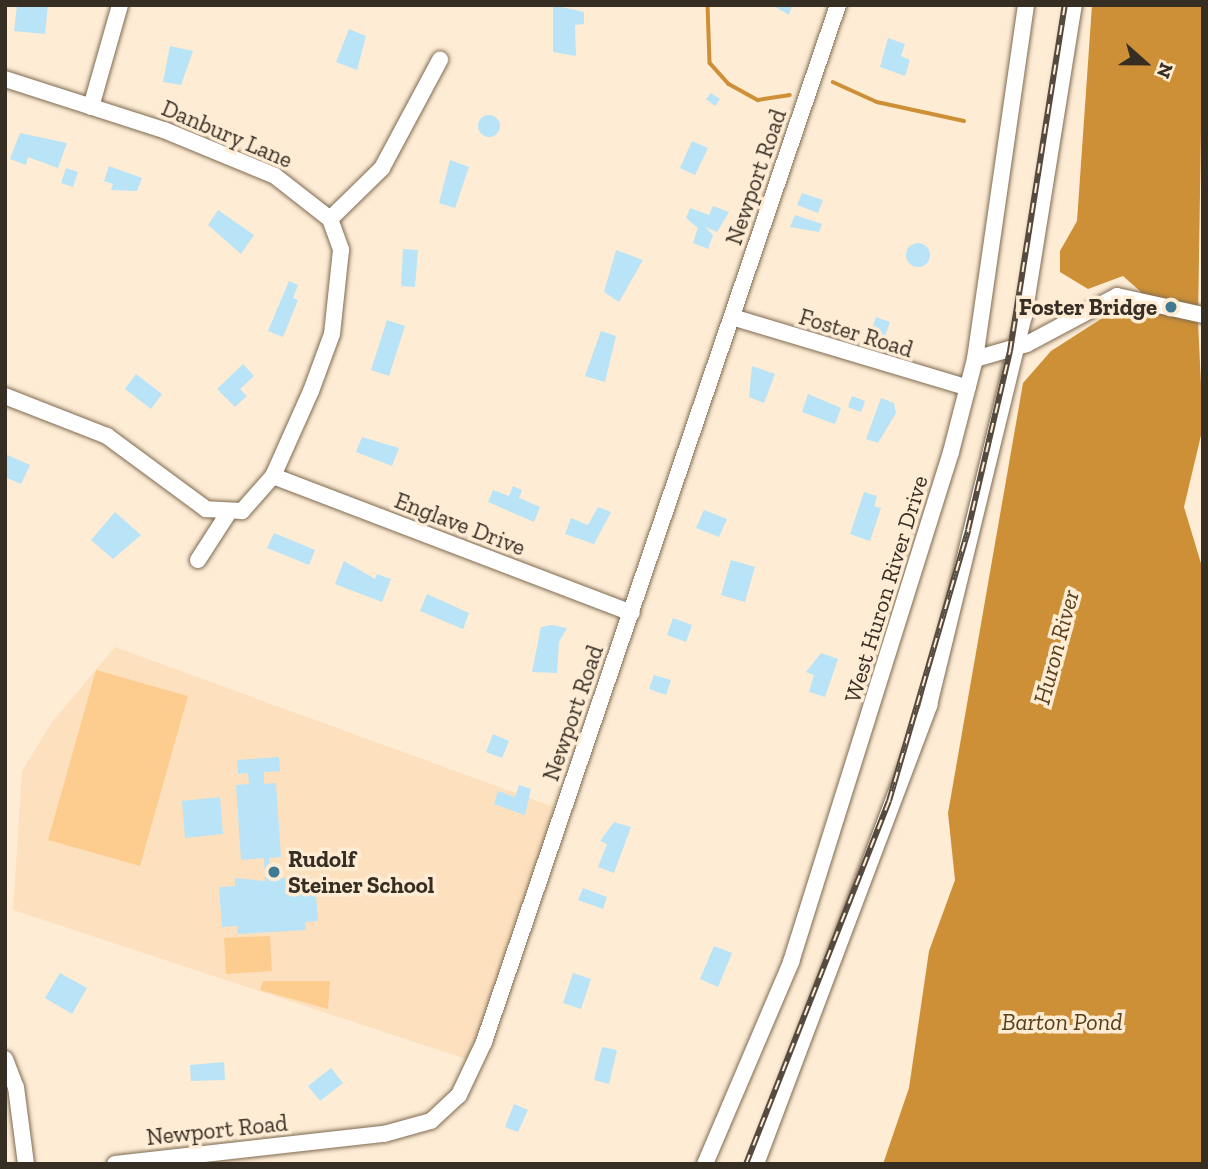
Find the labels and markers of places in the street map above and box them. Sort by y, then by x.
place label: Foster Bridge [1018,293,1157,321]
marker: Foster Bridge [1163,299,1179,315]
place label: Rudolf Steiner School [288,845,435,899]
marker: Rudolf Steiner School [266,864,282,880]

